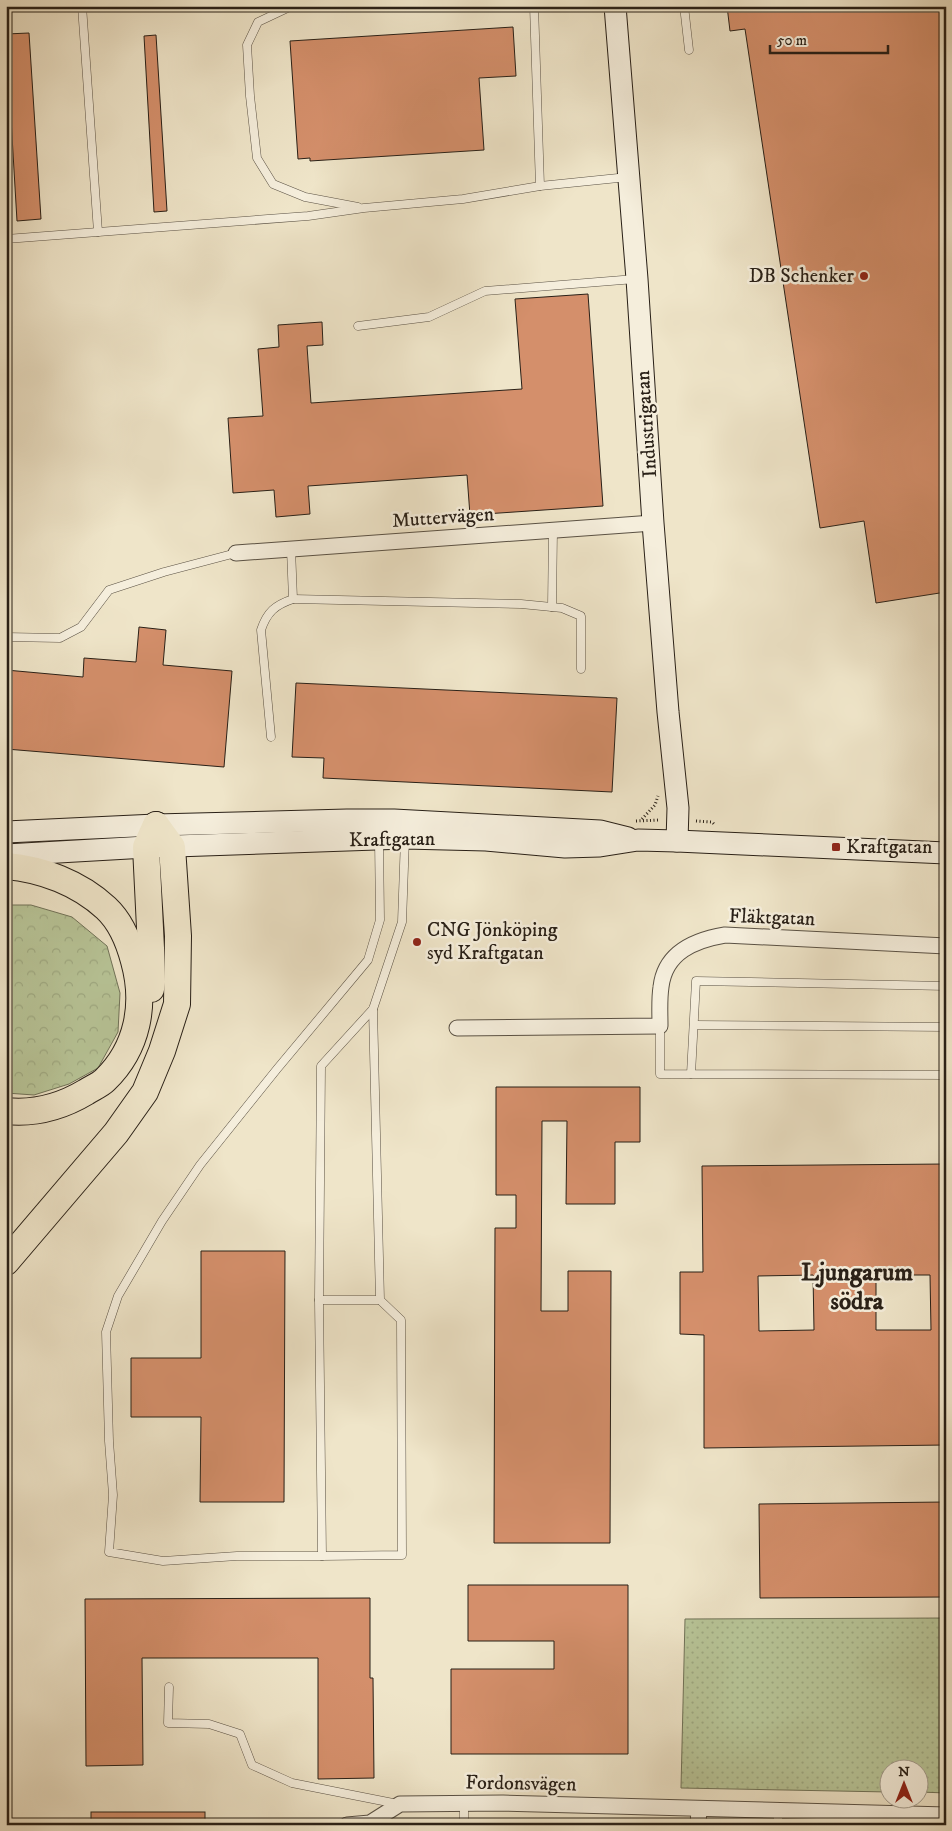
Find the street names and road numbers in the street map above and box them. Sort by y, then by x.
street label: Industrigatan [631,369,663,479]
street label: Muttervägen [391,502,495,534]
street label: Kraftgatan [349,827,436,853]
street label: Fläktgatan [728,904,816,932]
street label: Fordonsvägen [465,1771,577,1797]

